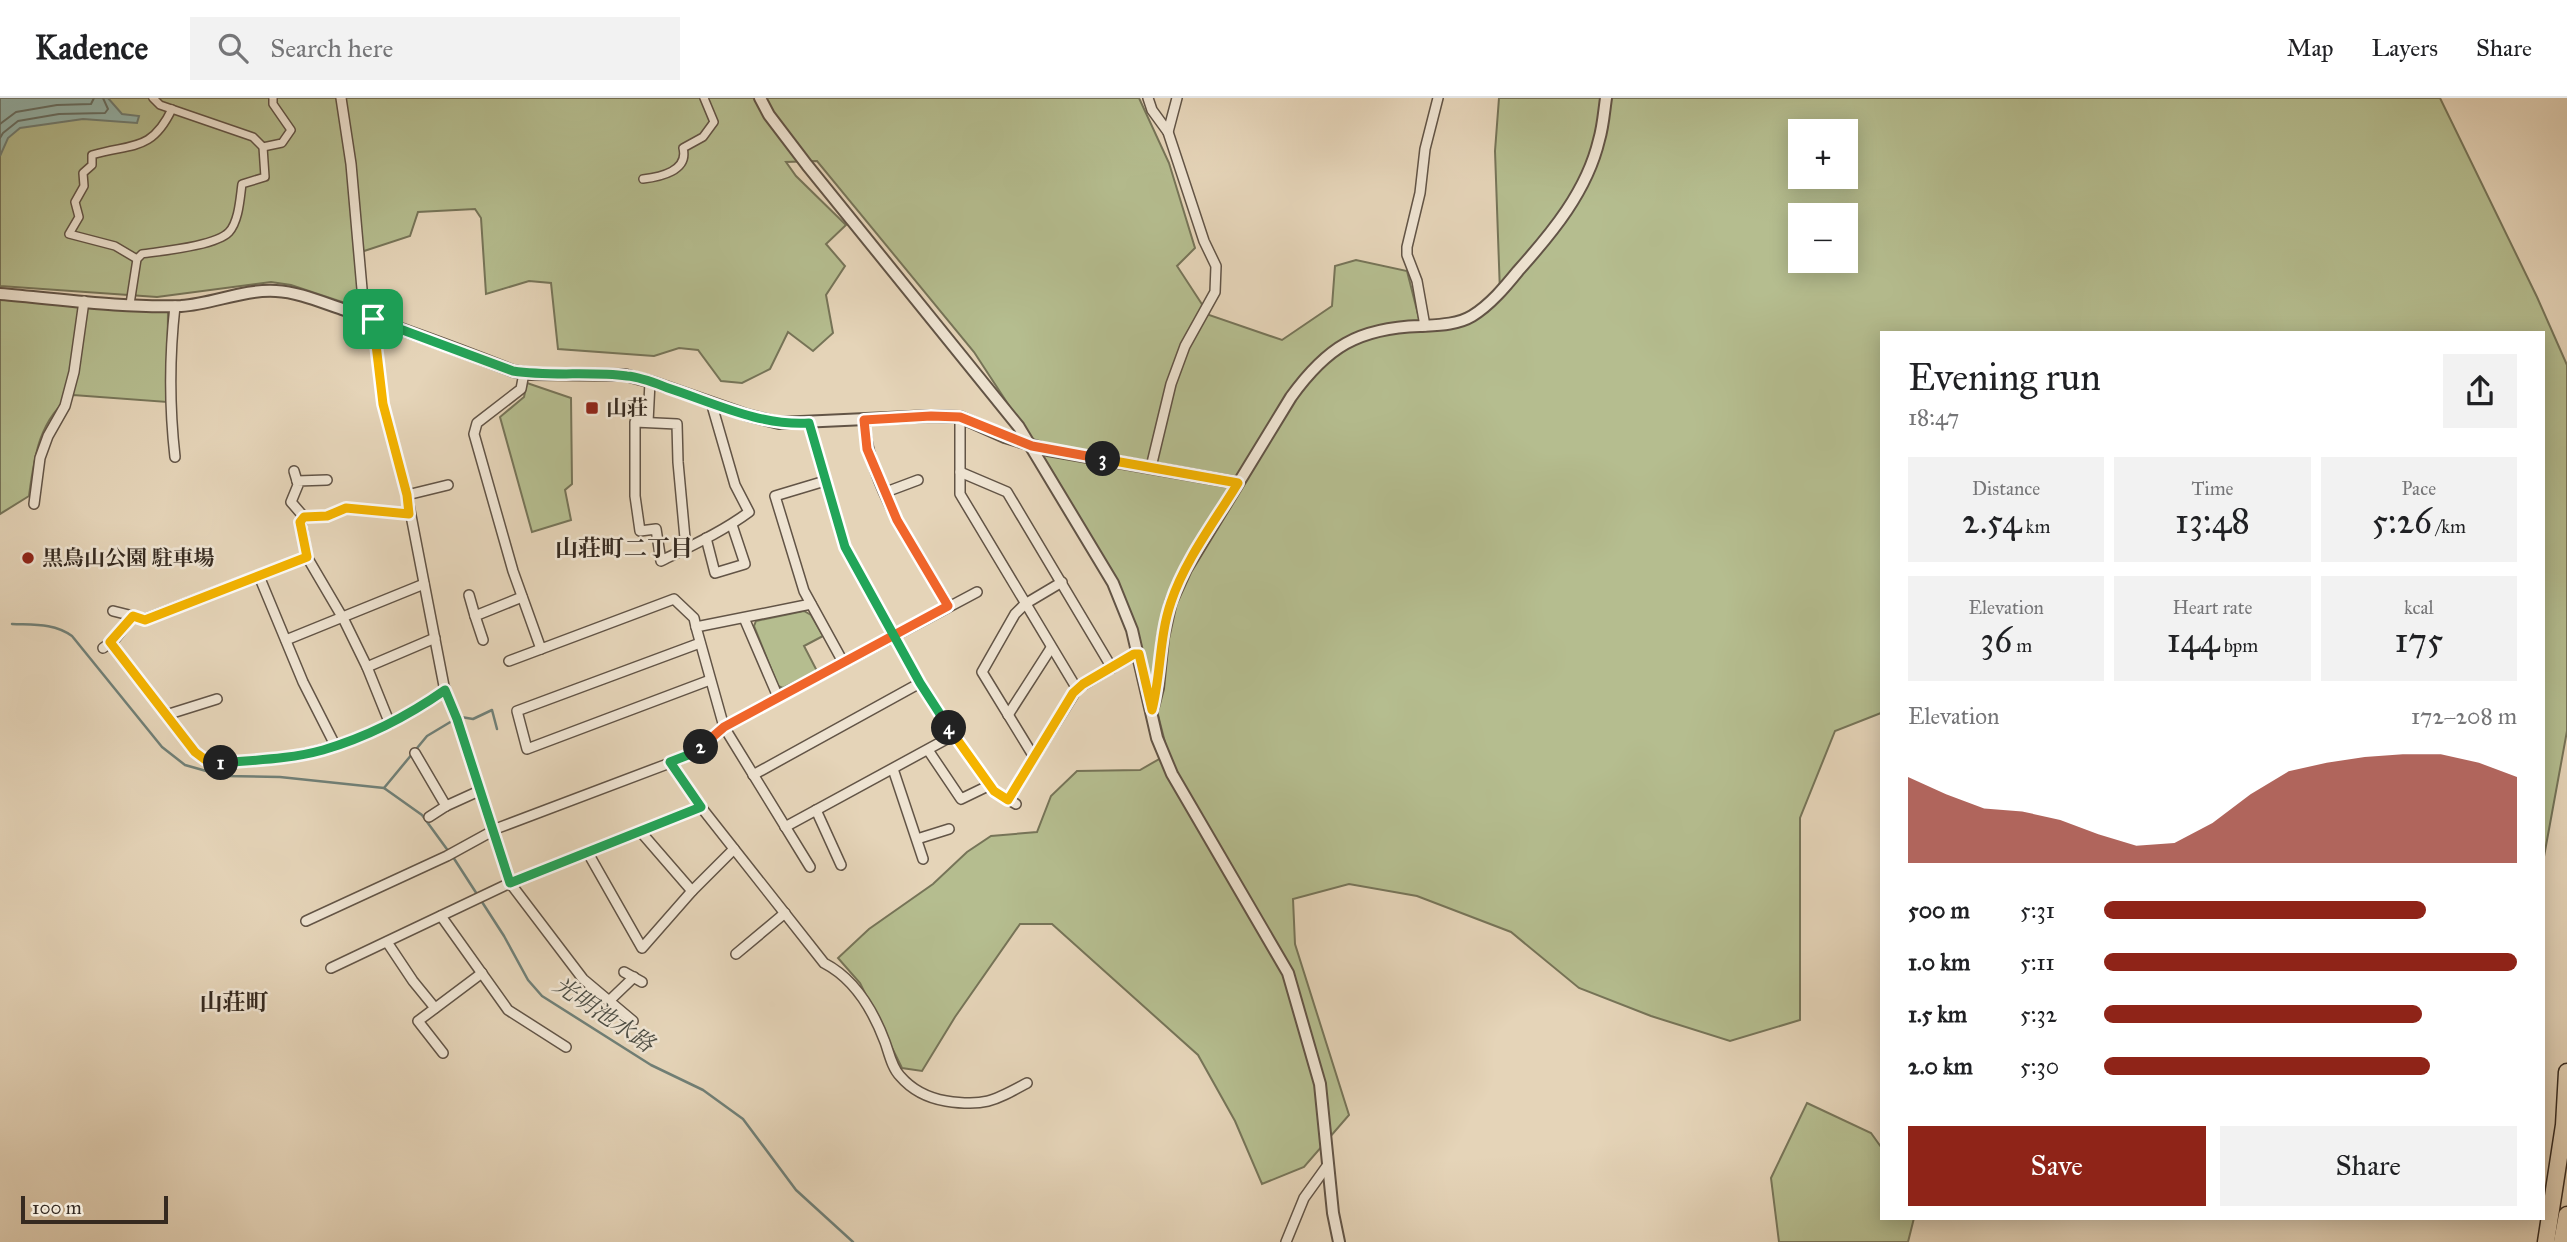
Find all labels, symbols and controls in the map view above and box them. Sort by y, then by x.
search box [190,17,680,80]
text: Kadence [35,28,148,68]
icon: search [214,29,252,67]
text: Search here [270,32,393,64]
text: Map [2287,33,2334,63]
text: Layers [2372,33,2438,63]
text: Share [2476,33,2532,63]
map controls [1788,119,1858,273]
button: + [1788,119,1858,189]
button: − [1788,203,1858,273]
pin [343,289,403,349]
icon: arrive [354,300,392,338]
text: Evening run [1908,354,2101,400]
button: share [2443,354,2517,428]
place label: 山荘 [606,395,648,421]
marker: 山荘 [584,400,600,416]
text: 18:47 [1908,403,1959,431]
pin: 3 [1086,442,1120,476]
text: 3 [1099,447,1106,470]
text: Distance [1972,477,2040,500]
text: Time [2191,477,2234,500]
text: Pace [2402,477,2436,500]
text: 2.54 [1962,500,2022,543]
text: 13:48 [2175,500,2250,543]
text: 5:26 [2372,500,2432,543]
text: km [2022,515,2050,538]
text: /km [2432,515,2466,538]
district label: 山荘町二丁目 [555,534,693,562]
place label: 黒鳥山公園 駐車場 [42,545,215,571]
marker: 黒鳥山公園 駐車場 [20,550,36,566]
text: Elevation [1968,596,2044,619]
text: Heart rate [2173,596,2252,619]
text: kcal [2404,596,2434,619]
text: 36 [1980,619,2012,662]
text: 144 [2167,619,2220,662]
text: 175 [2394,619,2443,662]
text: m [2012,634,2032,657]
text: bpm [2220,634,2258,657]
text: Elevation [1908,702,1999,730]
text: 172–208 m [2411,702,2517,730]
pin: 4 [932,710,967,746]
text: 4 [943,716,954,739]
pin: 2 [684,730,718,764]
text: 2 [696,735,705,758]
pin: 1 [204,746,238,780]
text: 1 [217,751,224,774]
text: 500 m [1908,896,1970,924]
text: 5:31 [2020,896,2055,924]
text: 1.0 km [1908,948,1970,976]
text: 5:11 [2020,948,2055,976]
water label: 光明池水路 [549,970,661,1059]
district label: 山荘町 [200,988,269,1016]
text: 1.5 km [1908,1000,1967,1028]
text: 5:32 [2020,1000,2057,1028]
text: 2.0 km [1908,1052,1973,1080]
text: 5:30 [2020,1052,2059,1080]
button: Save [1908,1126,2206,1206]
button: Share [2220,1126,2517,1206]
scale bar [21,1193,168,1225]
text: 100 m [32,1196,82,1219]

